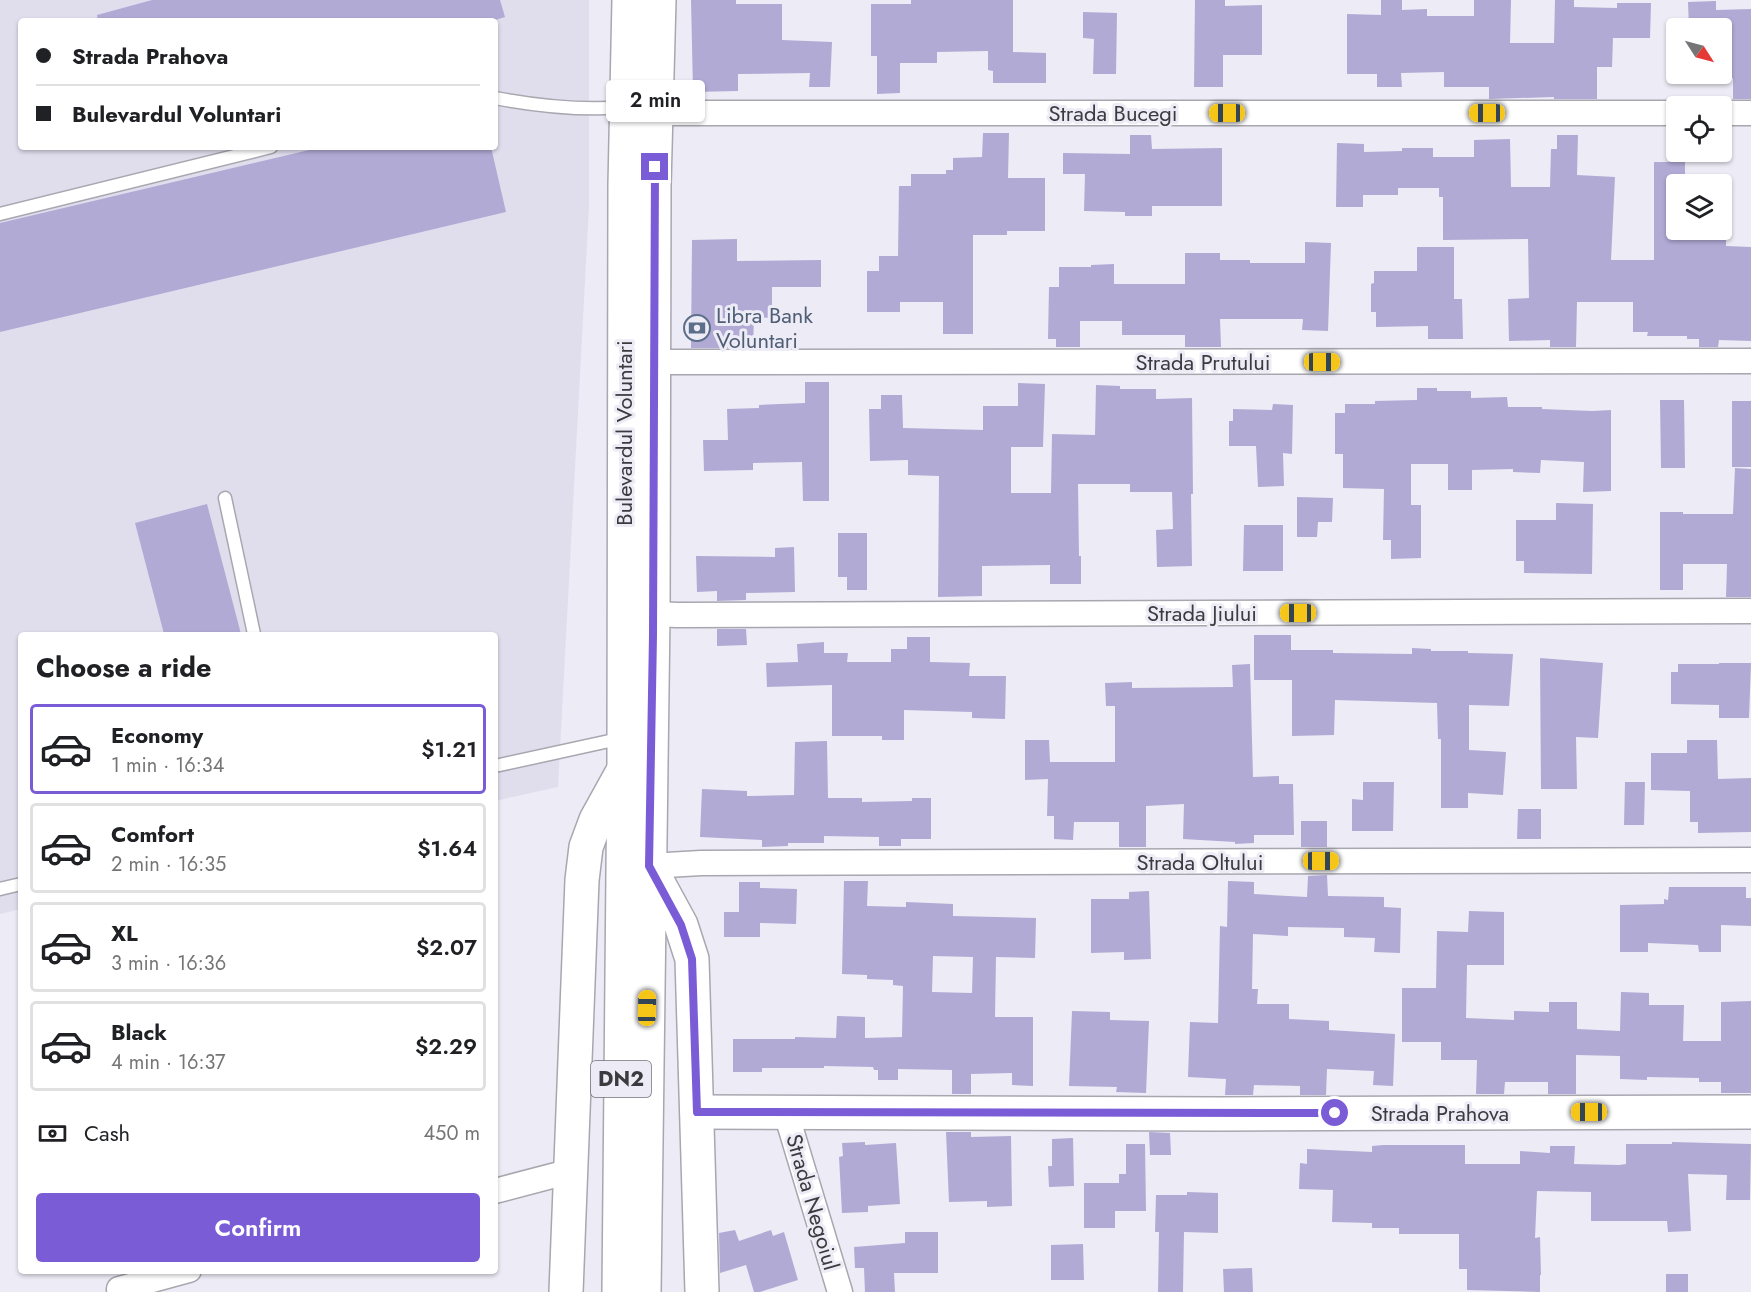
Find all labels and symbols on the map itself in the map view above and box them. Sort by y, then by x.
north arrow [1666,18,1732,84]
callout: 2 min [606,80,704,122]
street label: Strada Bucegi [1048,97,1178,129]
car [1209,104,1245,122]
car [1469,104,1505,122]
route end [641,153,668,180]
place label: Libra Bank Voluntari [716,299,813,356]
bank icon: Libra Bank Voluntari [682,313,712,343]
street label: Bulevardul Voluntari [608,340,640,526]
street label: Strada Prutului [1135,346,1271,378]
car [1304,353,1340,371]
street label: Strada Jiului [1147,597,1257,629]
car [1280,604,1316,622]
street label: Strada Oltului [1137,846,1263,878]
car [1303,852,1339,870]
car [638,990,656,1026]
road number: DN2 [591,1061,651,1097]
street label: Strada Prahova [1371,1097,1509,1129]
route start [1321,1099,1348,1126]
car [1571,1103,1607,1121]
street label: Strada Negoiul [778,1130,848,1274]

